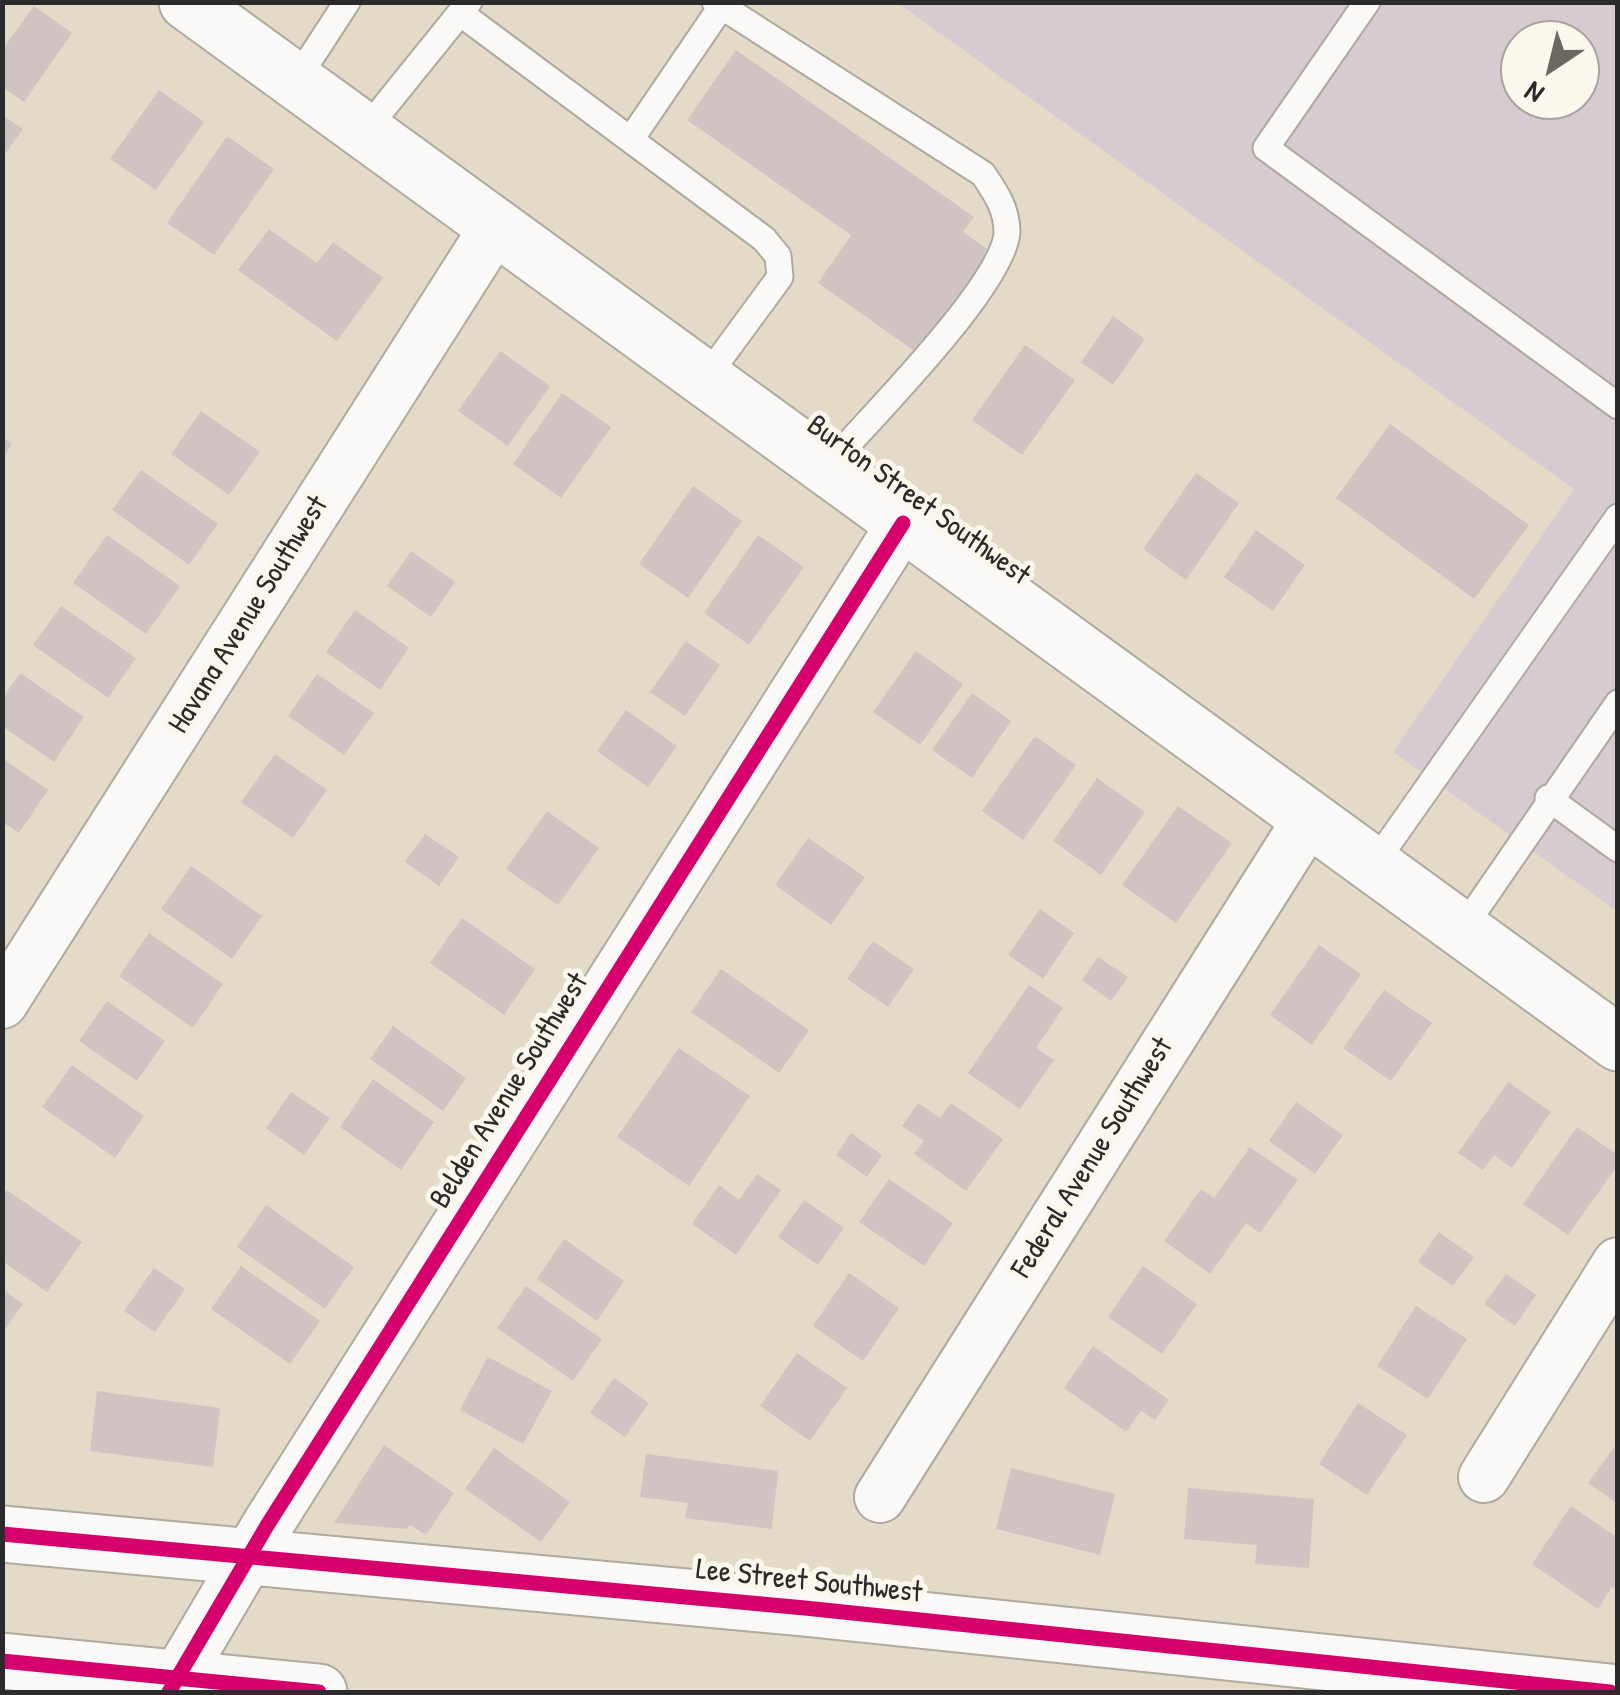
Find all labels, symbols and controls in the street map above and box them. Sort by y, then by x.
north arrow [1500,20,1600,120]
text: N [1517,73,1551,113]
street label: Burton Street Southwest [799,408,1037,594]
street label: Havana Avenue Southwest [161,490,337,740]
street label: Belden Avenue Southwest [423,967,597,1215]
street label: Federal Avenue Southwest [1004,1031,1182,1285]
street label: Lee Street Southwest [694,1552,924,1612]

